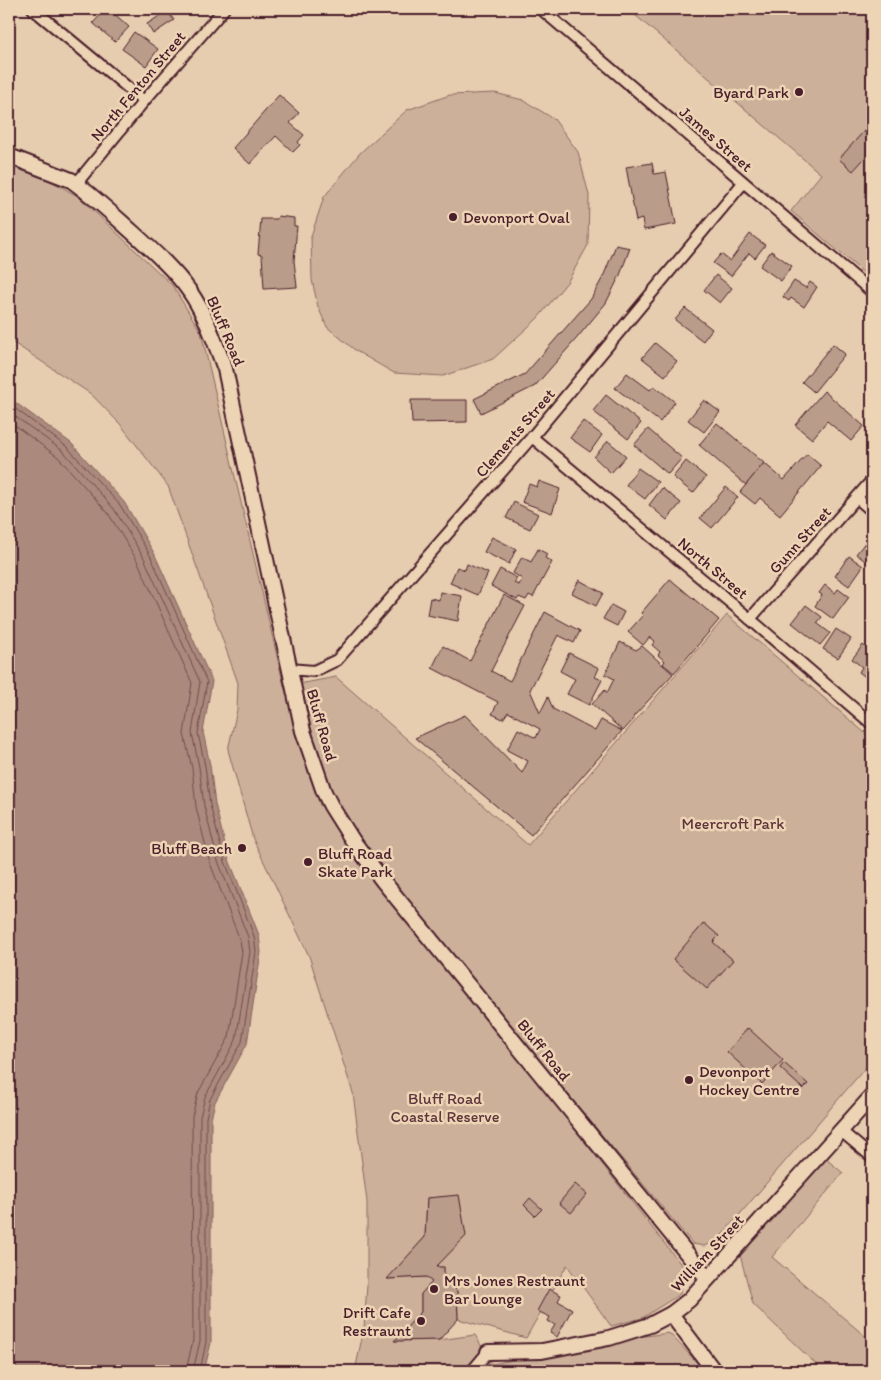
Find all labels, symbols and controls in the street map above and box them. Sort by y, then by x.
street label: North Fenton Street [87,27,189,145]
place label: Byard Park [713,83,789,102]
marker: Byard Park [793,86,805,98]
street label: James Street [676,102,756,176]
place label: Devonport Oval [463,208,570,227]
marker: Devonport Oval [447,211,459,223]
street label: Bluff Road [203,293,249,369]
street label: Clements Street [471,385,559,481]
street label: Gunn Street [765,503,835,577]
street label: North Street [674,533,752,603]
street label: Bluff Road [303,687,341,763]
park label: Meercroft Park [682,814,784,833]
place label: Bluff Beach [151,839,232,858]
marker: Bluff Beach [236,842,248,854]
place label: Bluff Road Skate Park [318,844,394,881]
marker: Bluff Road Skate Park [302,856,314,868]
street label: Bluff Road [513,1015,575,1085]
place label: Devonport Hockey Centre [699,1062,800,1099]
marker: Devonport Hockey Centre [683,1074,695,1086]
park label: Bluff Road Coastal Reserve [391,1089,500,1126]
street label: William Street [666,1210,748,1296]
place label: Mrs Jones Restraunt Bar Lounge [444,1271,585,1308]
marker: Mrs Jones Restraunt Bar Lounge [428,1283,440,1295]
place label: Drift Cafe Restraunt [343,1303,411,1340]
marker: Drift Cafe Restraunt [415,1315,427,1327]

